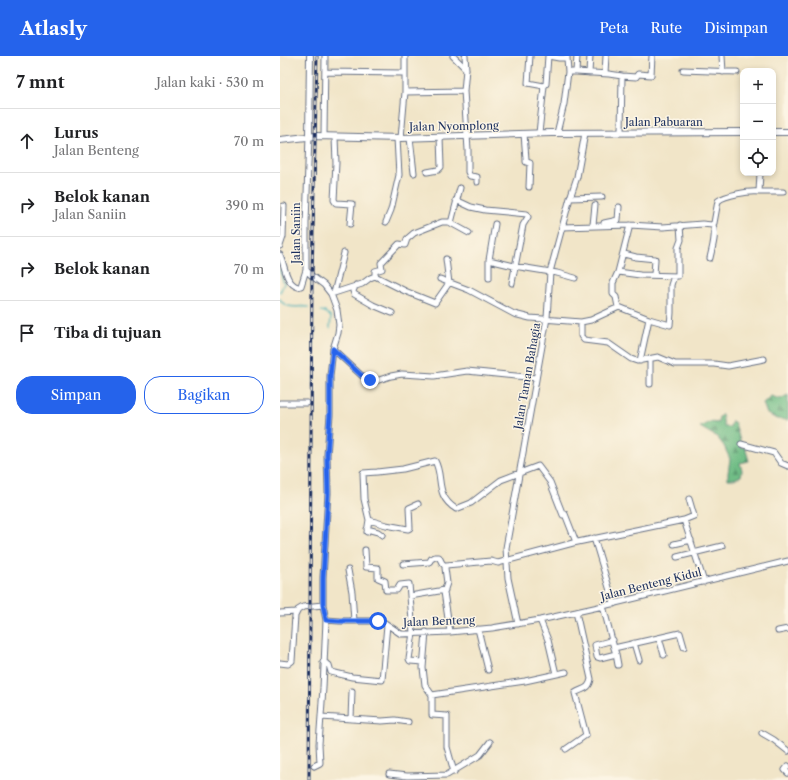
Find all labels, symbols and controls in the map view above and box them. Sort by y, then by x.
text: Atlasly [20,17,87,40]
text: Peta [599,19,629,37]
text: Rute [651,19,682,37]
text: Disimpan [704,19,768,37]
map controls [740,68,776,176]
button: + [740,68,776,104]
text: 7 mnt [16,72,65,92]
text: Jalan kaki · 530 m [156,74,264,90]
button: − [740,104,776,140]
street label: Jalan Pabuaran [623,115,703,129]
street label: Jalan Nyomplong [407,118,499,134]
text: Lurus [54,123,99,142]
icon: ahead [16,130,38,152]
text: 70 m [234,133,264,149]
button: locate [740,140,776,176]
text: Jalan Benteng [54,142,139,158]
text: Belok kanan [54,187,150,206]
icon: right [16,194,38,216]
text: 390 m [225,197,264,213]
street label: Jalan Saniin [289,202,303,266]
text: Jalan Saniin [54,206,126,222]
icon: right [16,258,38,280]
text: Belok kanan [54,259,150,278]
text: 70 m [234,261,264,277]
street label: Jalan Taman Bahagia [510,321,543,432]
icon: arrive [16,322,38,344]
text: Tiba di tujuan [54,323,162,342]
route end [361,371,379,389]
button: Simpan [16,376,136,414]
button: Bagikan [144,376,264,414]
street label: Jalan Benteng Kidul [597,565,704,604]
route start [369,612,387,630]
street label: Jalan Benteng [401,613,475,629]

